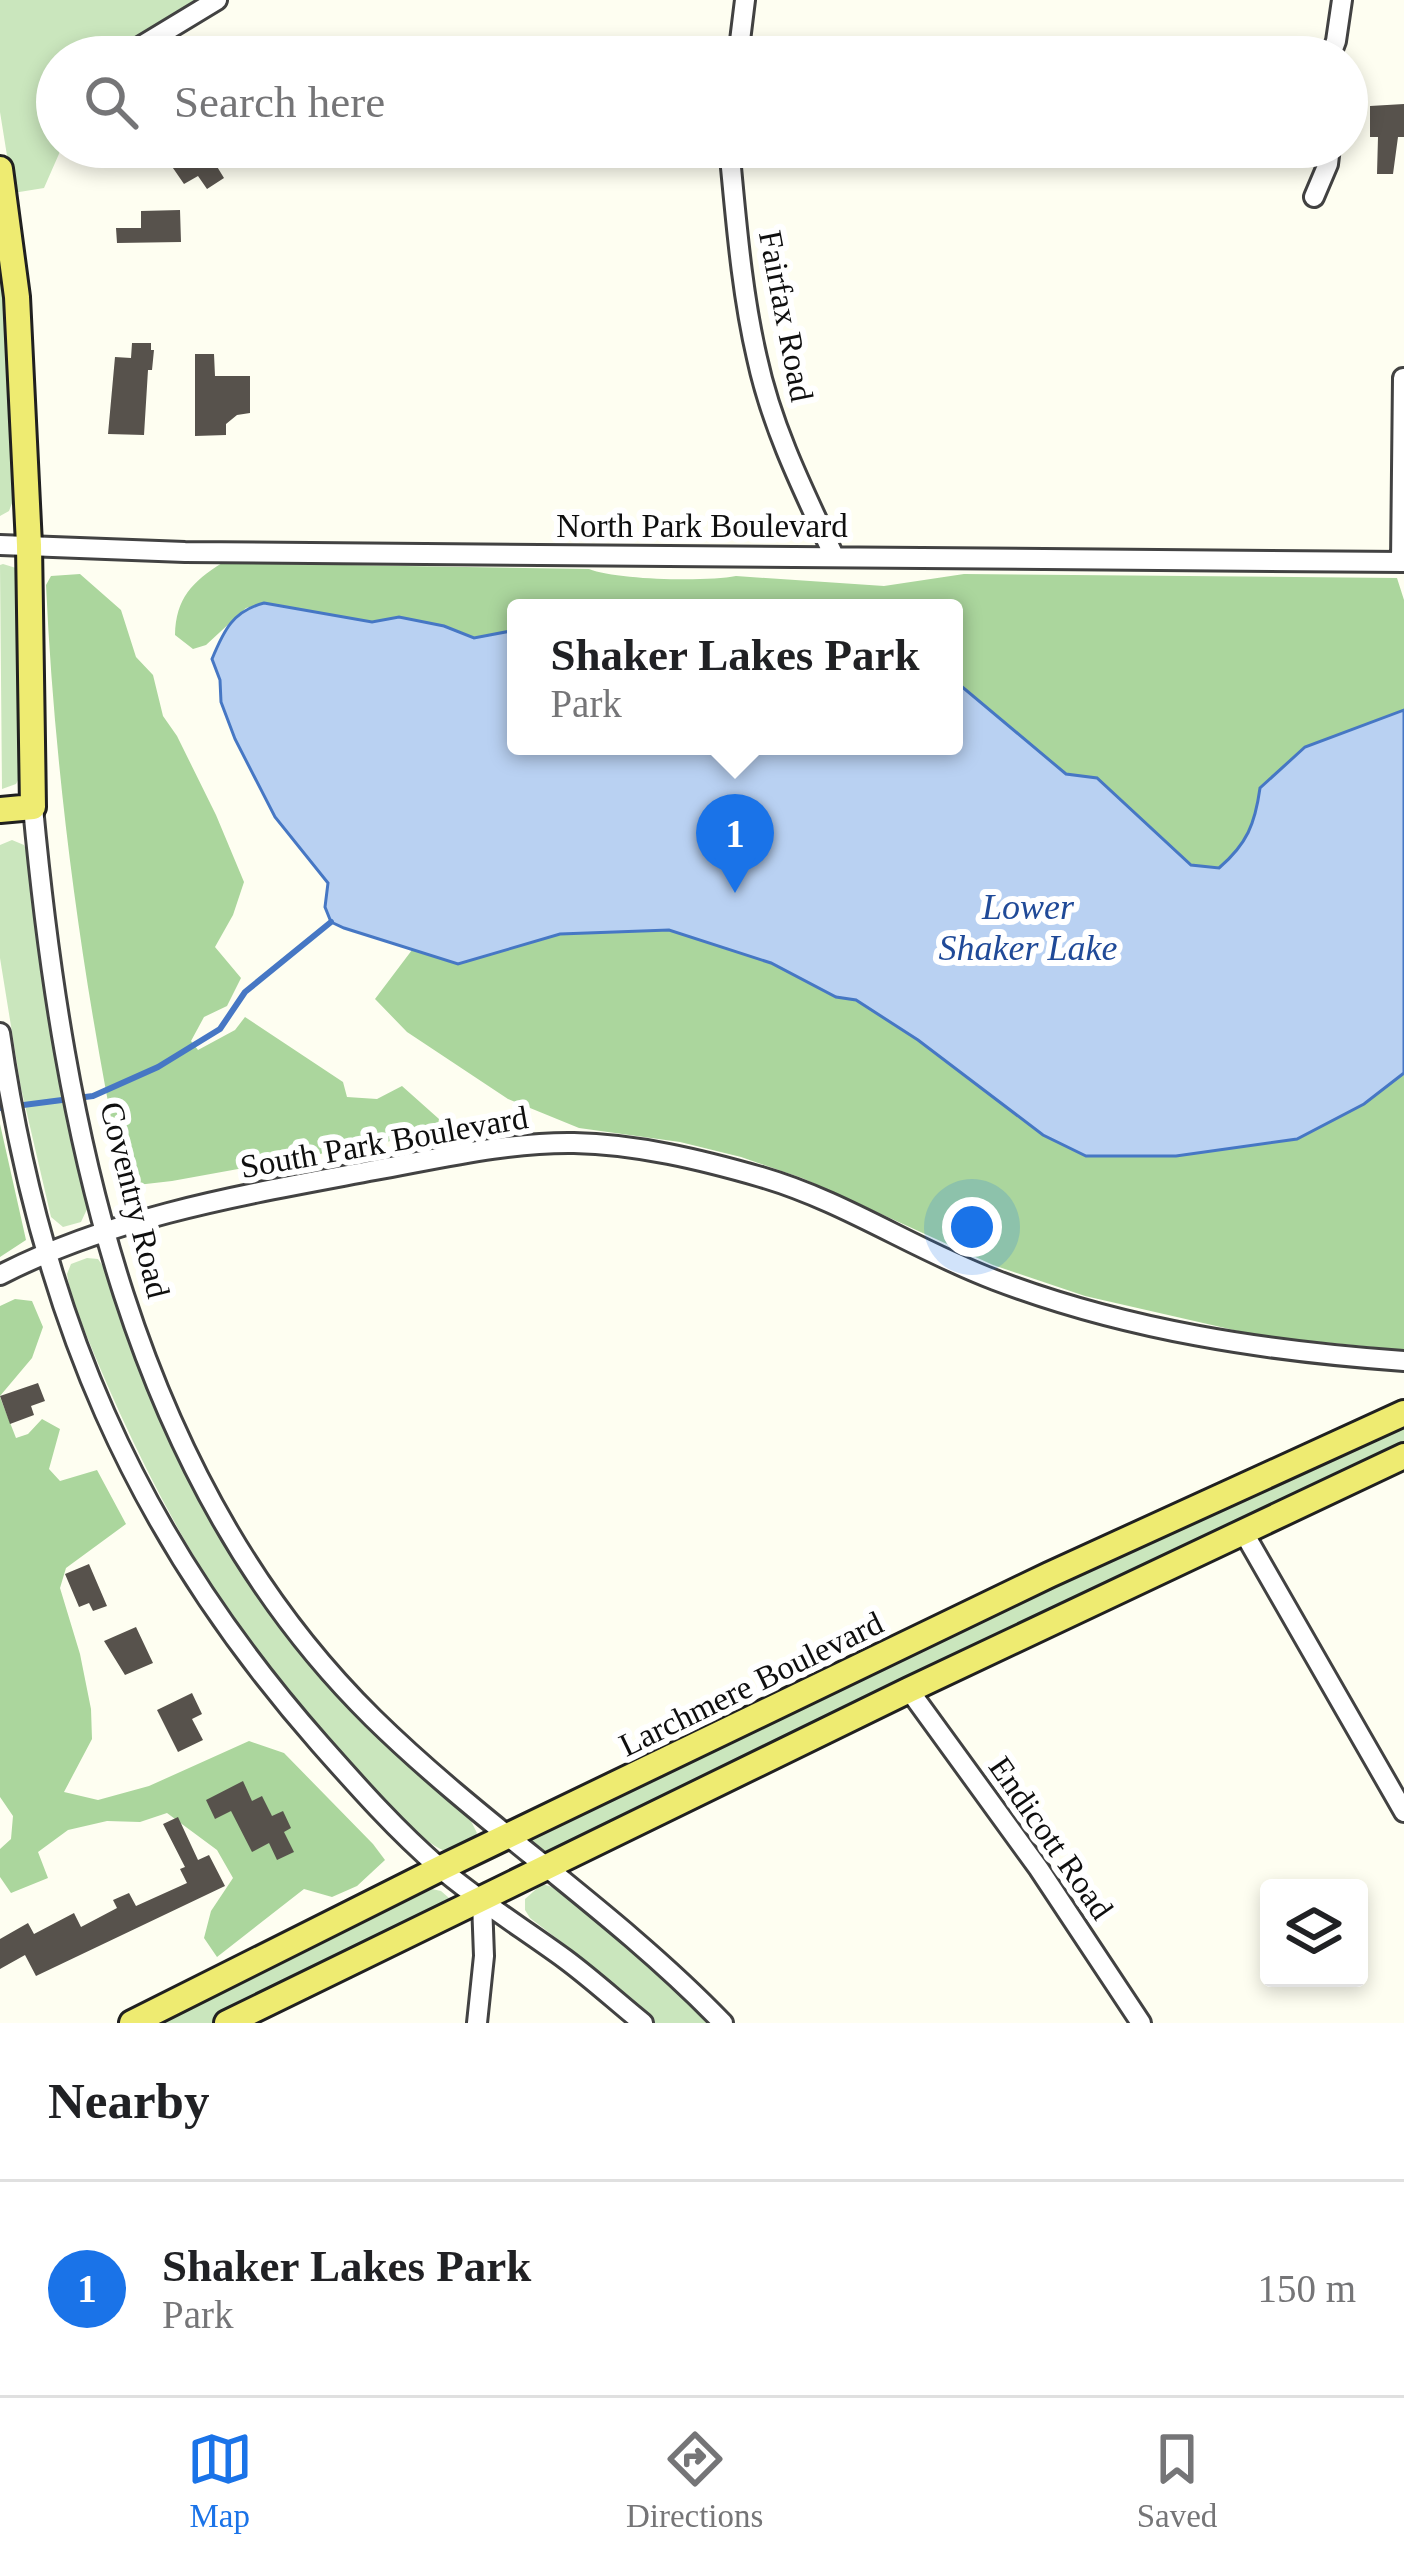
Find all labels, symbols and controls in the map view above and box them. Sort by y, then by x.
search box [36,36,1368,168]
icon: search [78,69,144,135]
text: Search here [174,77,385,127]
street label: Fairfax Road [752,228,820,405]
street label: North Park Boulevard [556,508,848,544]
popup [507,599,963,755]
text: Shaker Lakes Park [550,630,920,680]
text: Park [550,682,622,725]
pin: 1 [696,794,774,893]
water label: Lower Shaker Lake [939,887,1117,968]
street label: Coventry Road [93,1098,177,1302]
street label: South Park Boulevard [237,1099,531,1185]
your location [942,1197,1002,1257]
street label: Larchmere Boulevard [613,1604,889,1763]
street label: Endicott Road [982,1750,1120,1926]
map controls [1260,1879,1368,1987]
button: layers [1260,1879,1368,1987]
text: Nearby [48,2073,209,2129]
text: Shaker Lakes Park [162,2241,531,2291]
text: 1 [77,2267,97,2310]
text: 150 m [1257,2267,1356,2310]
text: Park [162,2293,234,2336]
tab: Map [187,2426,253,2535]
tab: Directions [626,2426,763,2535]
tab: Saved [1137,2426,1217,2535]

